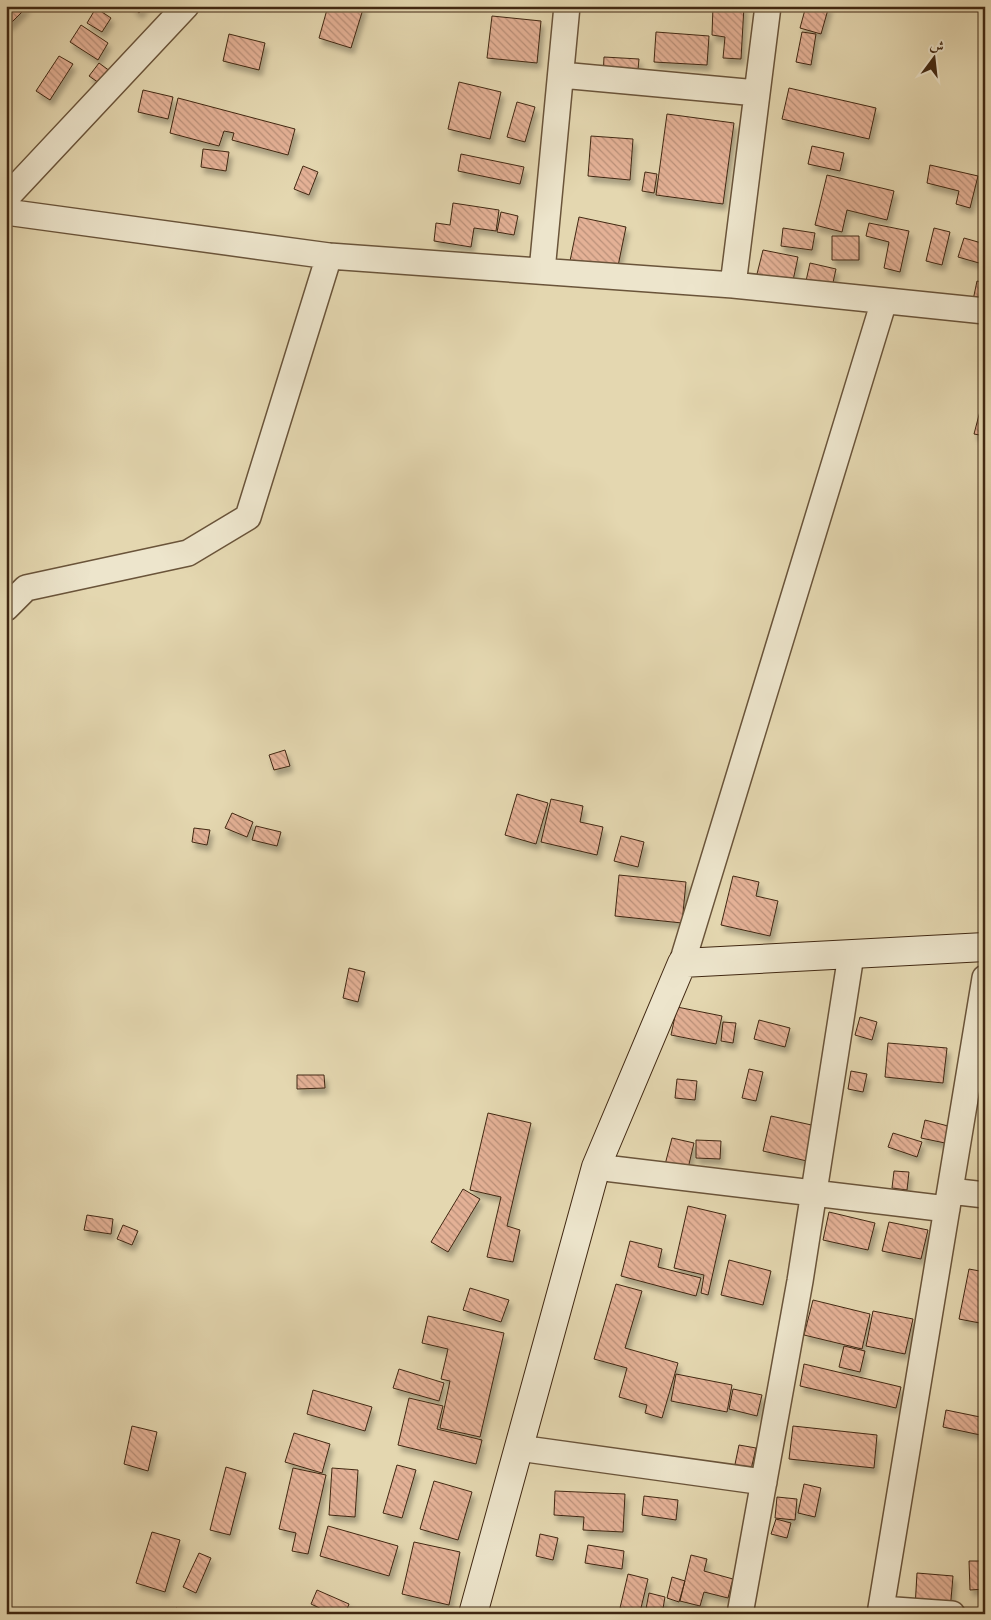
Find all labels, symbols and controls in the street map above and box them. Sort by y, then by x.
north arrow [908,32,958,82]
text: ش [929,38,946,55]

